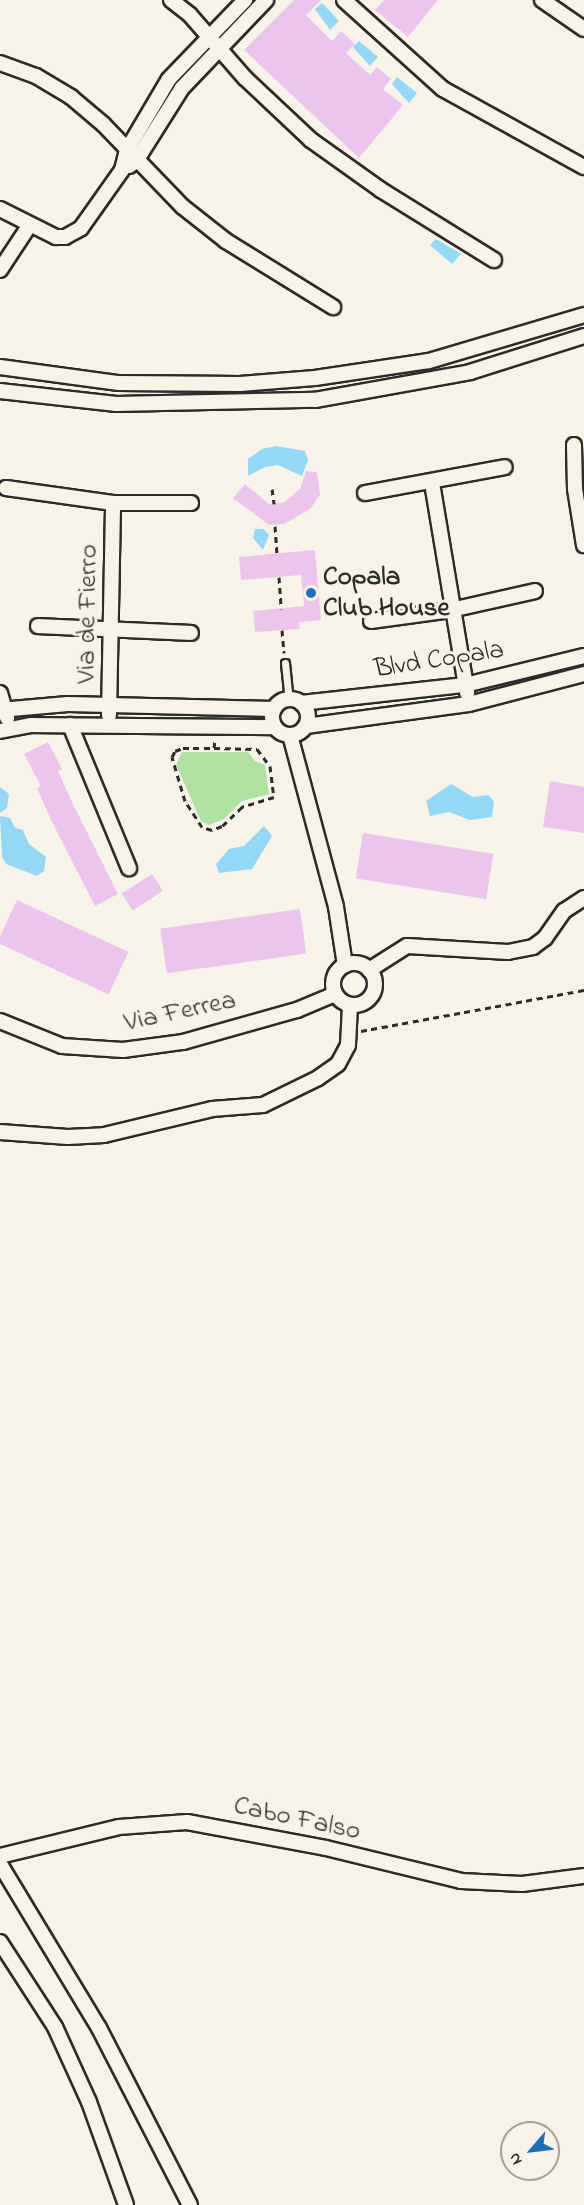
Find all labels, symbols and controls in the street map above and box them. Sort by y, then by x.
street label: Via de Fierro [71,544,105,684]
place label: Copala Club House [323,561,450,624]
marker: Copala Club House [304,586,318,600]
street label: Blvd Copala [372,634,506,686]
street label: Via Ferrea [121,984,239,1040]
street label: Cabo Falso [231,1790,363,1848]
north arrow [500,2121,560,2181]
text: N [503,2148,529,2169]

